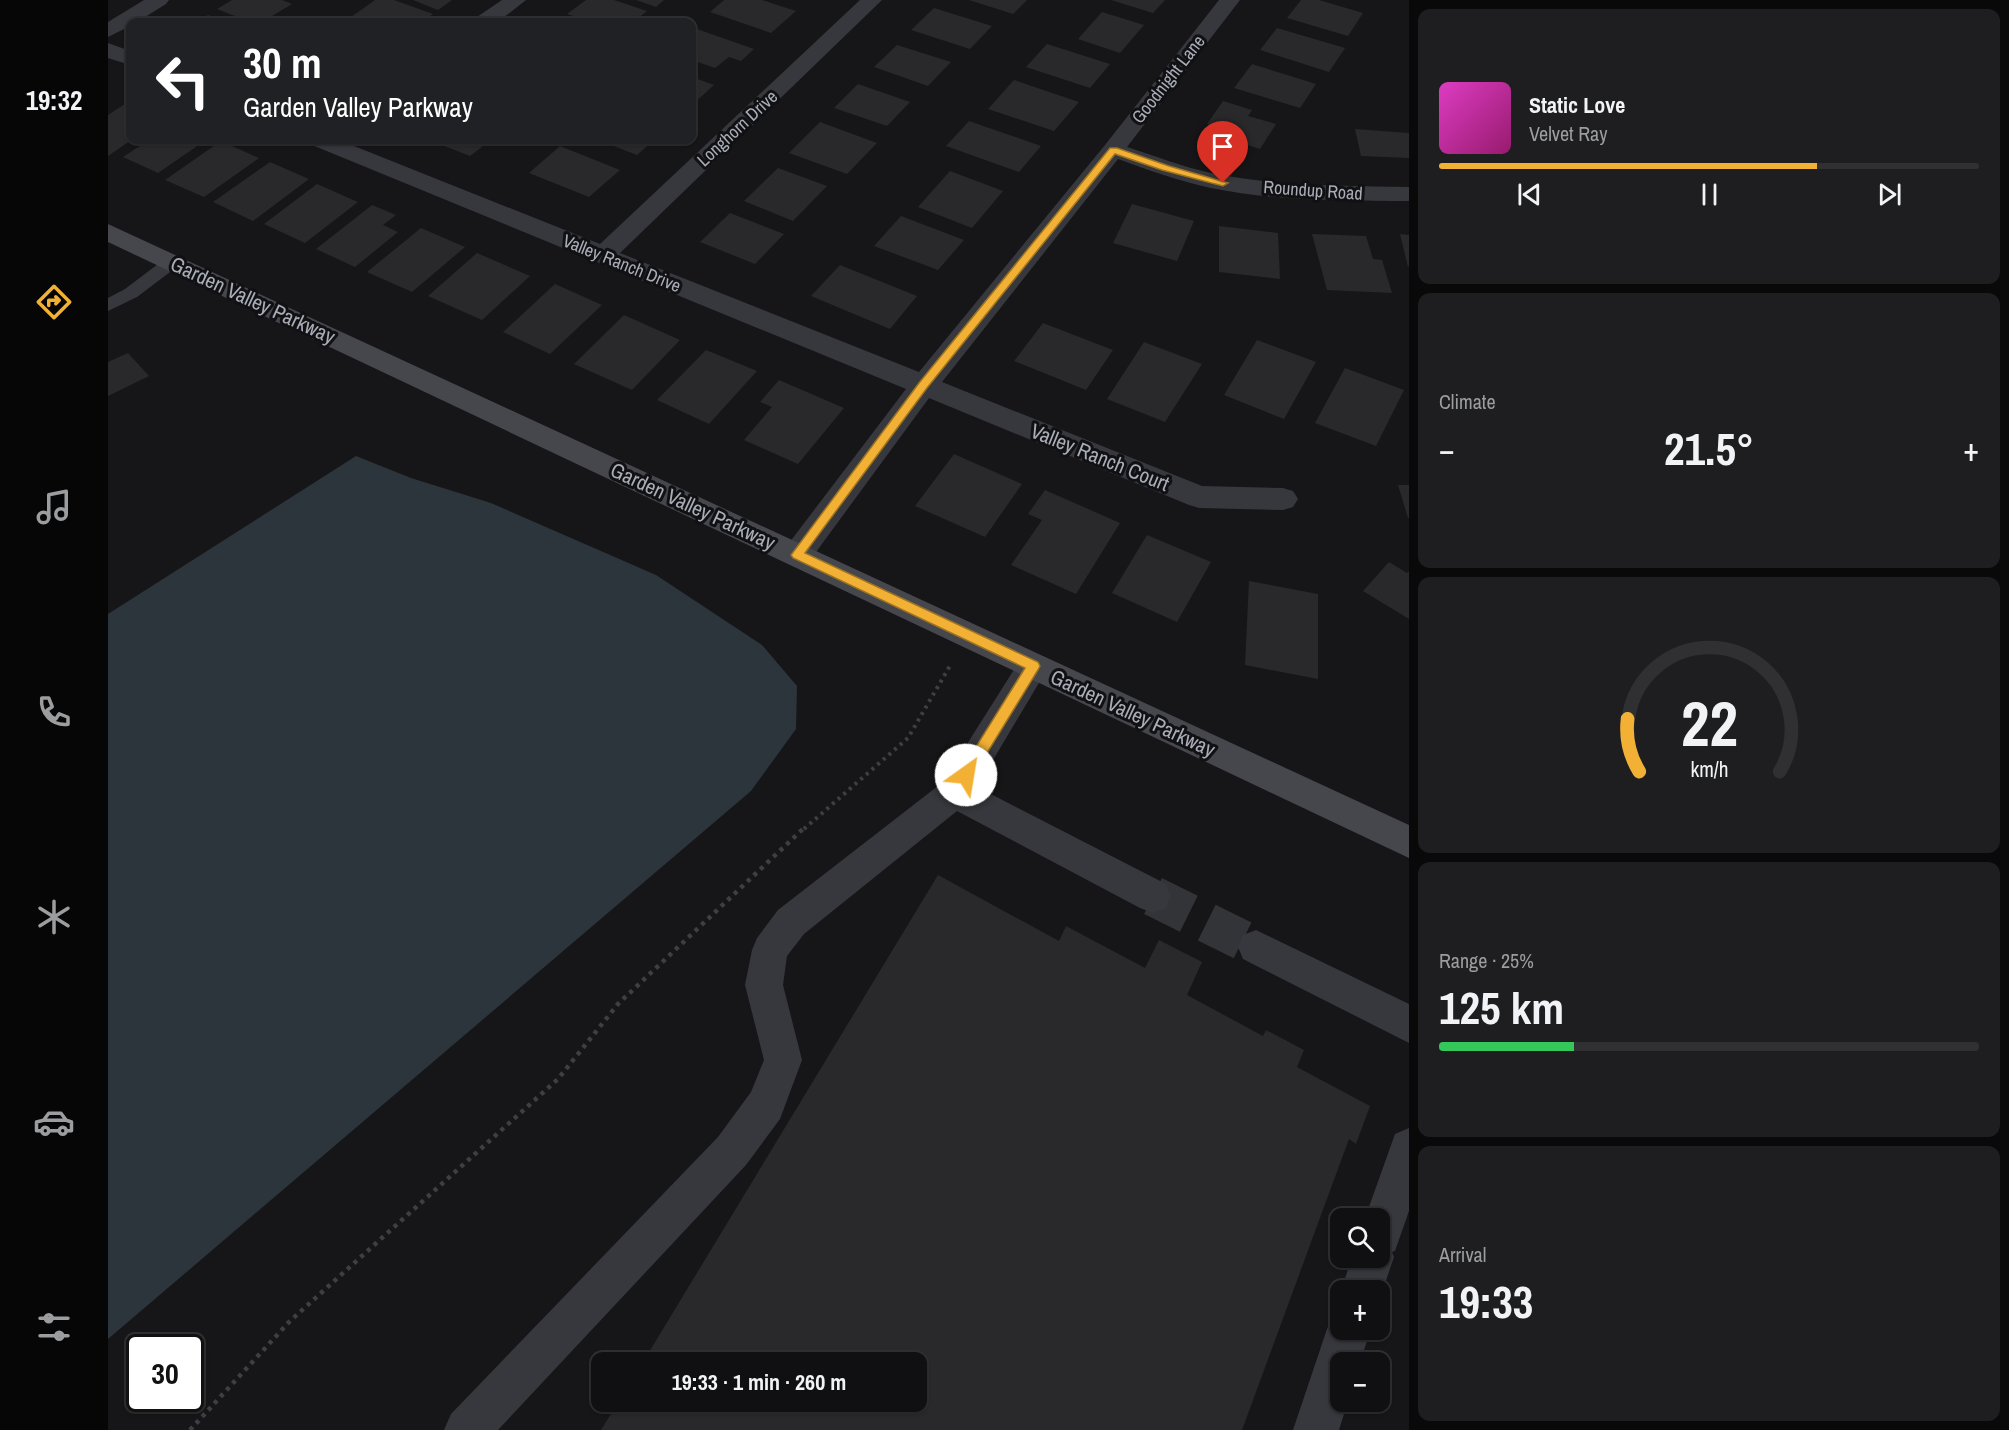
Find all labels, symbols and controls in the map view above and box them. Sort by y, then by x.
street label: Goodnight Lane [1126,30,1210,128]
text: 30 m [243,35,322,91]
icon: left [144,42,222,120]
text: 19:32 [26,82,82,118]
street label: Longhorn Drive [691,84,783,172]
text: Garden Valley Parkway [243,89,473,125]
text: Static Love [1529,90,1625,120]
text: Velvet Ray [1529,120,1607,147]
pin [1197,121,1248,183]
icon: arrive [1206,130,1239,163]
street label: Roundup Road [1263,174,1363,206]
icon: previous [1513,178,1546,211]
icon: pause [1693,178,1726,211]
icon: next [1873,178,1906,211]
street label: Valley Ranch Drive [559,228,685,298]
street label: Garden Valley Parkway [166,249,340,351]
icon: directions [33,281,75,323]
text: Climate [1439,388,1496,415]
street label: Valley Ranch Court [1026,416,1174,498]
text: 21.5° [1664,418,1754,479]
text: − [1439,427,1455,471]
text: + [1963,427,1979,471]
street label: Garden Valley Parkway [606,455,780,557]
icon: music [33,486,75,528]
street label: Garden Valley Parkway [1046,662,1220,764]
text: 22 [1681,681,1737,765]
icon: phone [33,691,75,733]
position arrow [934,743,998,807]
text: km/h [1690,755,1728,784]
icon: climate [33,896,75,938]
text: Range · 25% [1439,947,1534,974]
text: 125 km [1439,977,1564,1038]
icon: car [33,1101,75,1143]
map controls [1330,1208,1390,1412]
button: search [1330,1208,1390,1268]
text: Arrival [1439,1241,1486,1268]
text: 19:33 [1439,1271,1533,1332]
button: + [1330,1280,1390,1340]
icon: filters [33,1306,75,1348]
speed limit sign: 30 [126,1334,204,1412]
button: − [1330,1352,1390,1412]
text: 19:33 · 1 min · 260 m [672,1367,846,1397]

